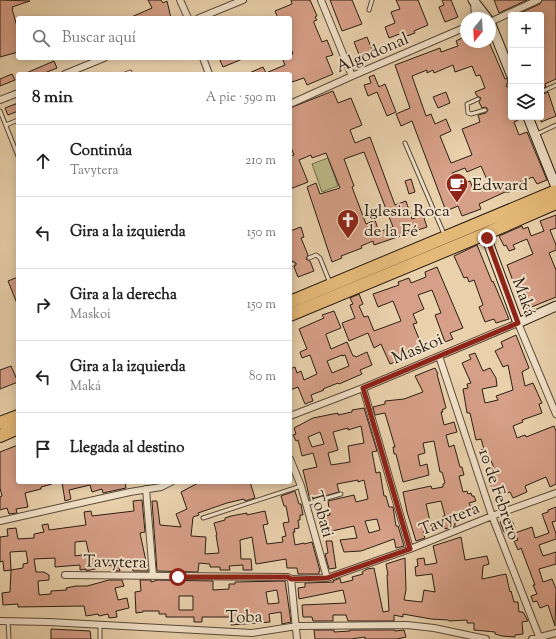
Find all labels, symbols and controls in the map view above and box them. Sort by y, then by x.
north arrow [460,12,496,48]
map controls [508,12,544,120]
button: + [508,12,544,48]
search box [16,16,292,60]
icon: search [30,27,52,49]
text: Buscar aquí [62,28,136,49]
street label: Algodonal [333,28,413,80]
button: − [508,48,544,84]
button: layers [508,84,544,120]
text: 8 min [32,86,73,110]
text: A pie · 590 m [206,89,276,107]
text: Continúa [70,141,132,162]
icon: ahead [32,150,54,172]
text: 210 m [245,152,276,170]
text: Tavytera [70,162,118,180]
cafe icon: Edward [444,171,470,204]
place label: Edward [472,174,528,198]
place label: Iglesia Roca de la Fé [364,200,450,244]
church icon: Iglesia Roca de la Fé [335,207,361,240]
icon: left [32,222,54,244]
text: Gira a la izquierda [70,222,186,243]
text: 150 m [247,224,276,242]
route end [478,229,496,247]
street label: Maká [505,275,541,321]
text: Gira a la derecha [70,285,177,306]
icon: right [32,294,54,316]
text: 150 m [247,296,276,314]
text: Maskoi [70,306,111,324]
street label: Maskoi [389,328,447,371]
text: Gira a la izquierda [70,357,186,378]
icon: left [32,366,54,388]
text: 80 m [249,368,276,386]
text: Maká [70,378,101,396]
icon: arrive [32,438,54,460]
text: Llegada al destino [70,438,185,459]
street label: 10 de Febrero [471,446,525,544]
street label: Tobati [303,489,339,541]
street label: Tavytera [416,497,484,543]
street label: Tavytera [83,550,147,576]
route start [169,568,187,586]
street label: Toba [225,606,263,630]

